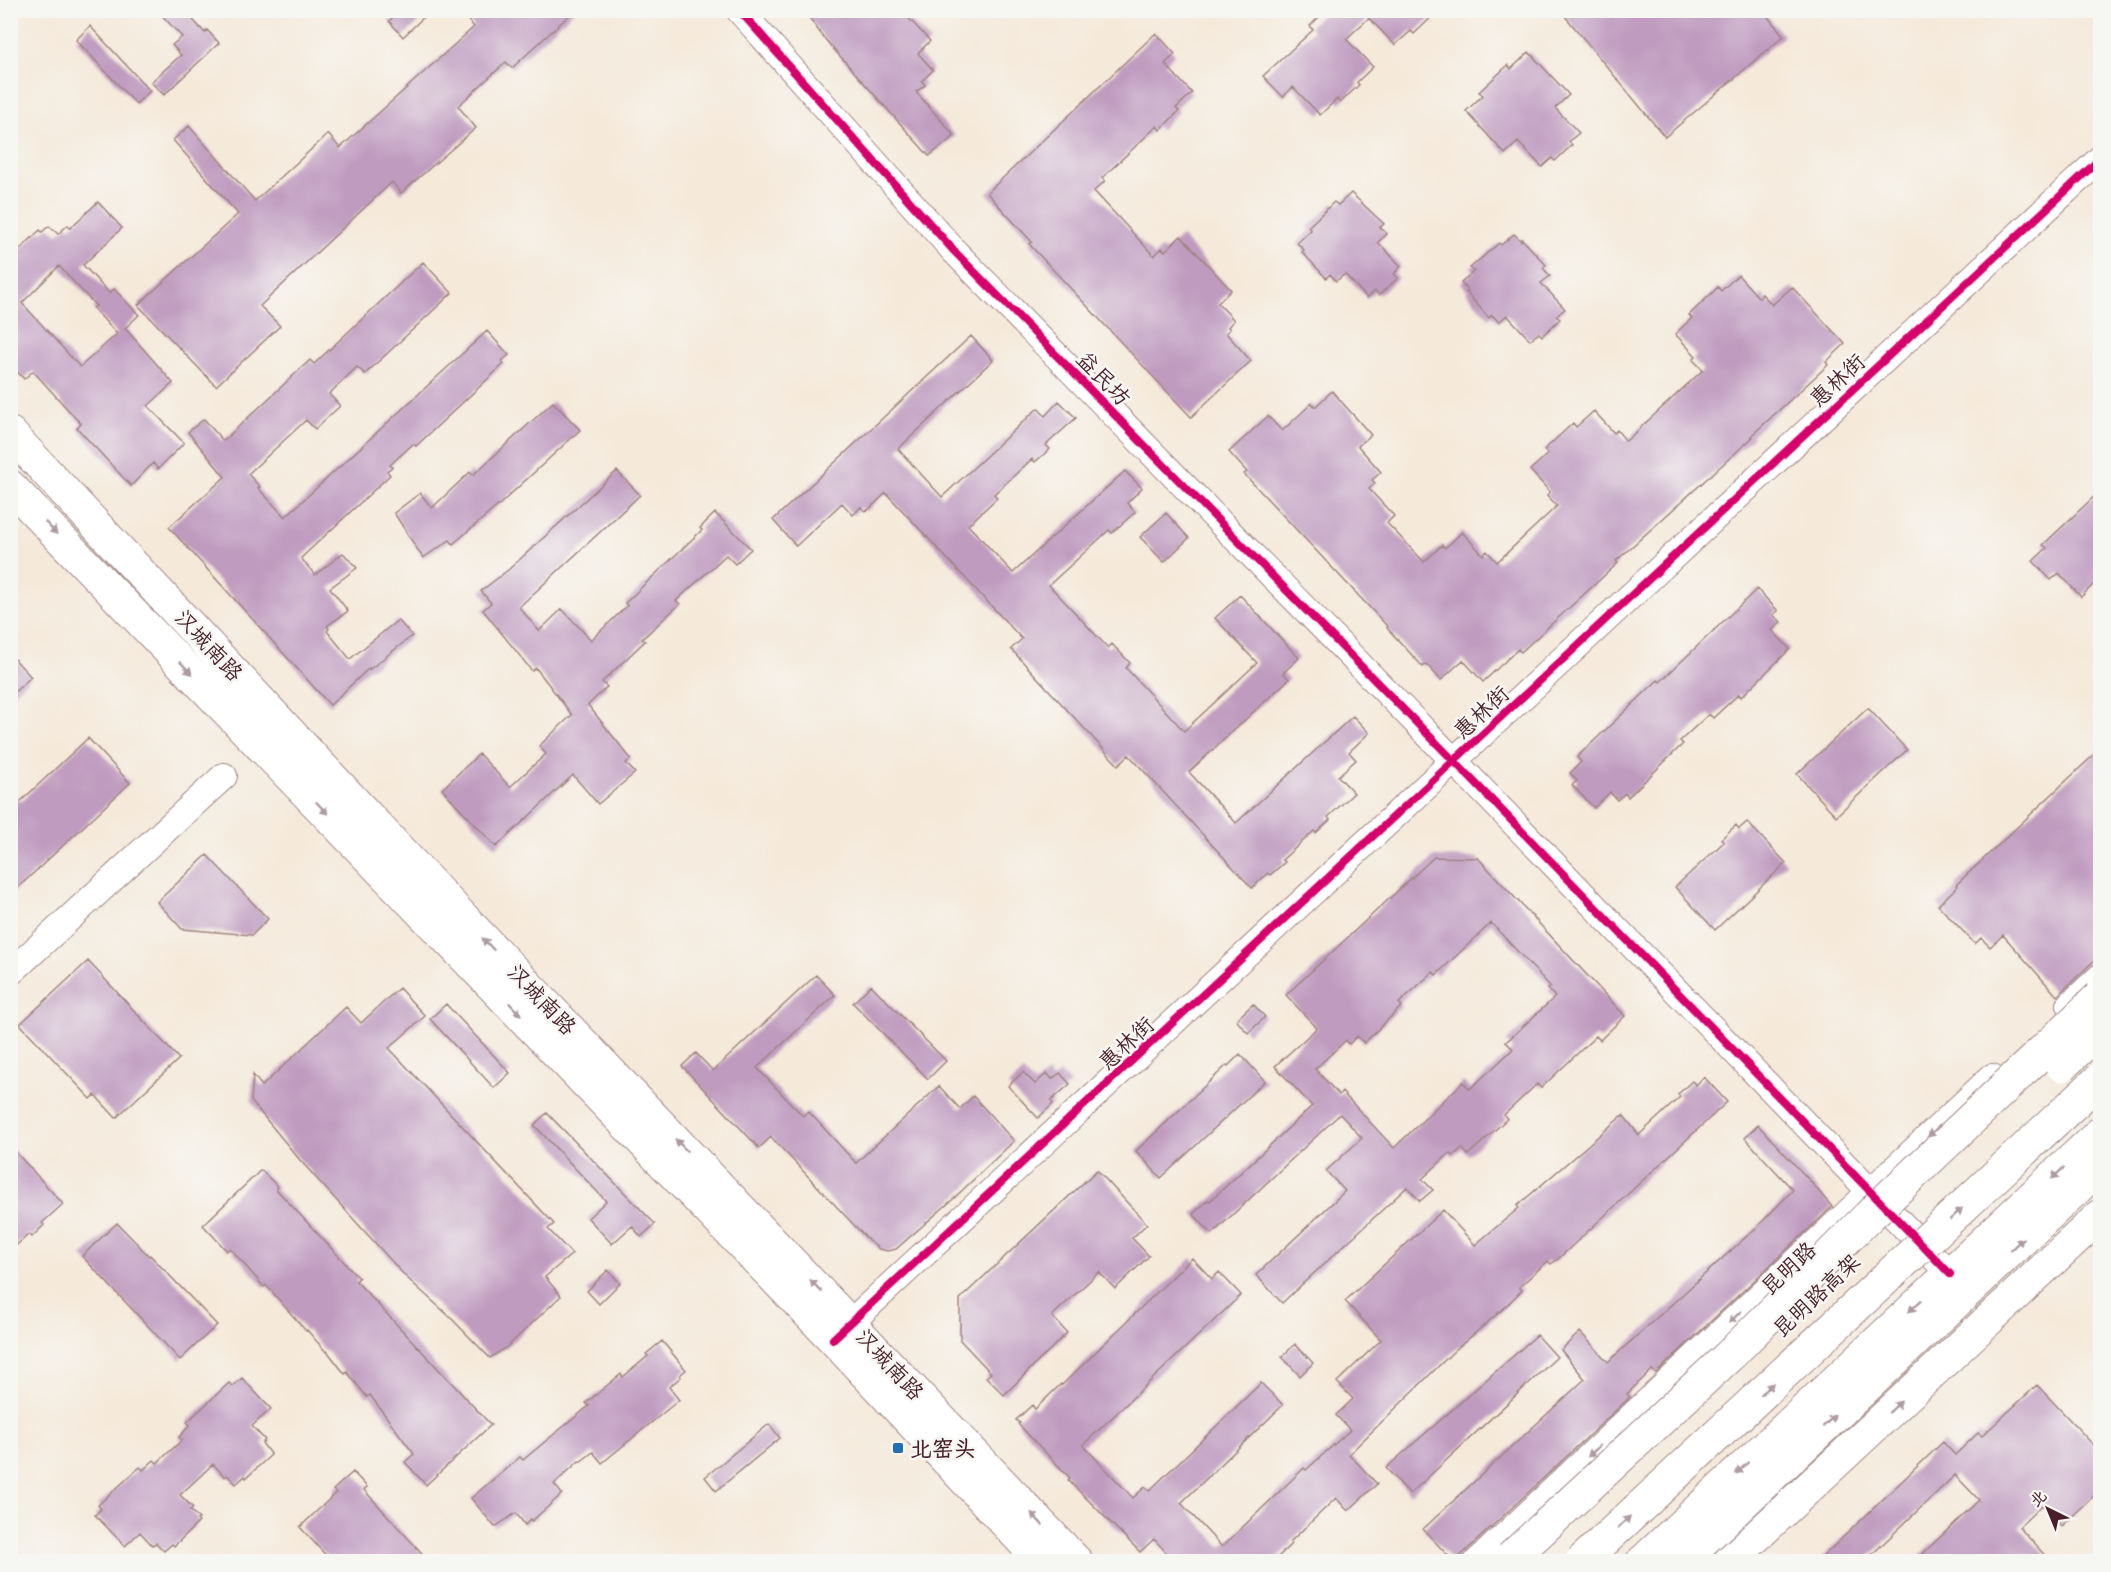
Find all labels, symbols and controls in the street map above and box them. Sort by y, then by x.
street label: 益民坊 [1067,341,1141,416]
street label: 惠林街 [1800,344,1875,417]
one-way arrow [44,520,58,535]
street label: 汉城南路 [164,600,253,691]
one-way arrow [179,661,193,675]
street label: 惠林街 [1444,676,1519,749]
one-way arrow [314,801,328,815]
one-way arrow [482,937,496,951]
street label: 汉城南路 [497,954,586,1045]
one-way arrow [508,1002,522,1016]
street label: 惠林街 [1089,1007,1164,1080]
one-way arrow [1928,1123,1942,1137]
one-way arrow [675,1139,689,1153]
one-way arrow [2050,1166,2065,1180]
one-way arrow [1949,1207,1963,1221]
street label: 昆明路 [1751,1232,1826,1305]
one-way arrow [2010,1237,2025,1251]
street label: 昆明路高架 [1763,1244,1870,1347]
one-way arrow [810,1279,824,1293]
one-way arrow [1908,1299,1923,1312]
one-way arrow [1729,1310,1743,1324]
street label: 汉城南路 [845,1319,934,1410]
one-way arrow [1759,1382,1774,1396]
one-way arrow [1887,1401,1902,1414]
one-way arrow [1822,1414,1837,1428]
place label: 北窑头 [910,1429,976,1468]
marker: 北窑头 [891,1441,905,1455]
one-way arrow [1586,1444,1601,1458]
one-way arrow [1735,1461,1750,1474]
north arrow [2018,1479,2078,1539]
text: 北 [2022,1482,2054,1514]
one-way arrow [1031,1512,1044,1527]
one-way arrow [1616,1516,1631,1529]

